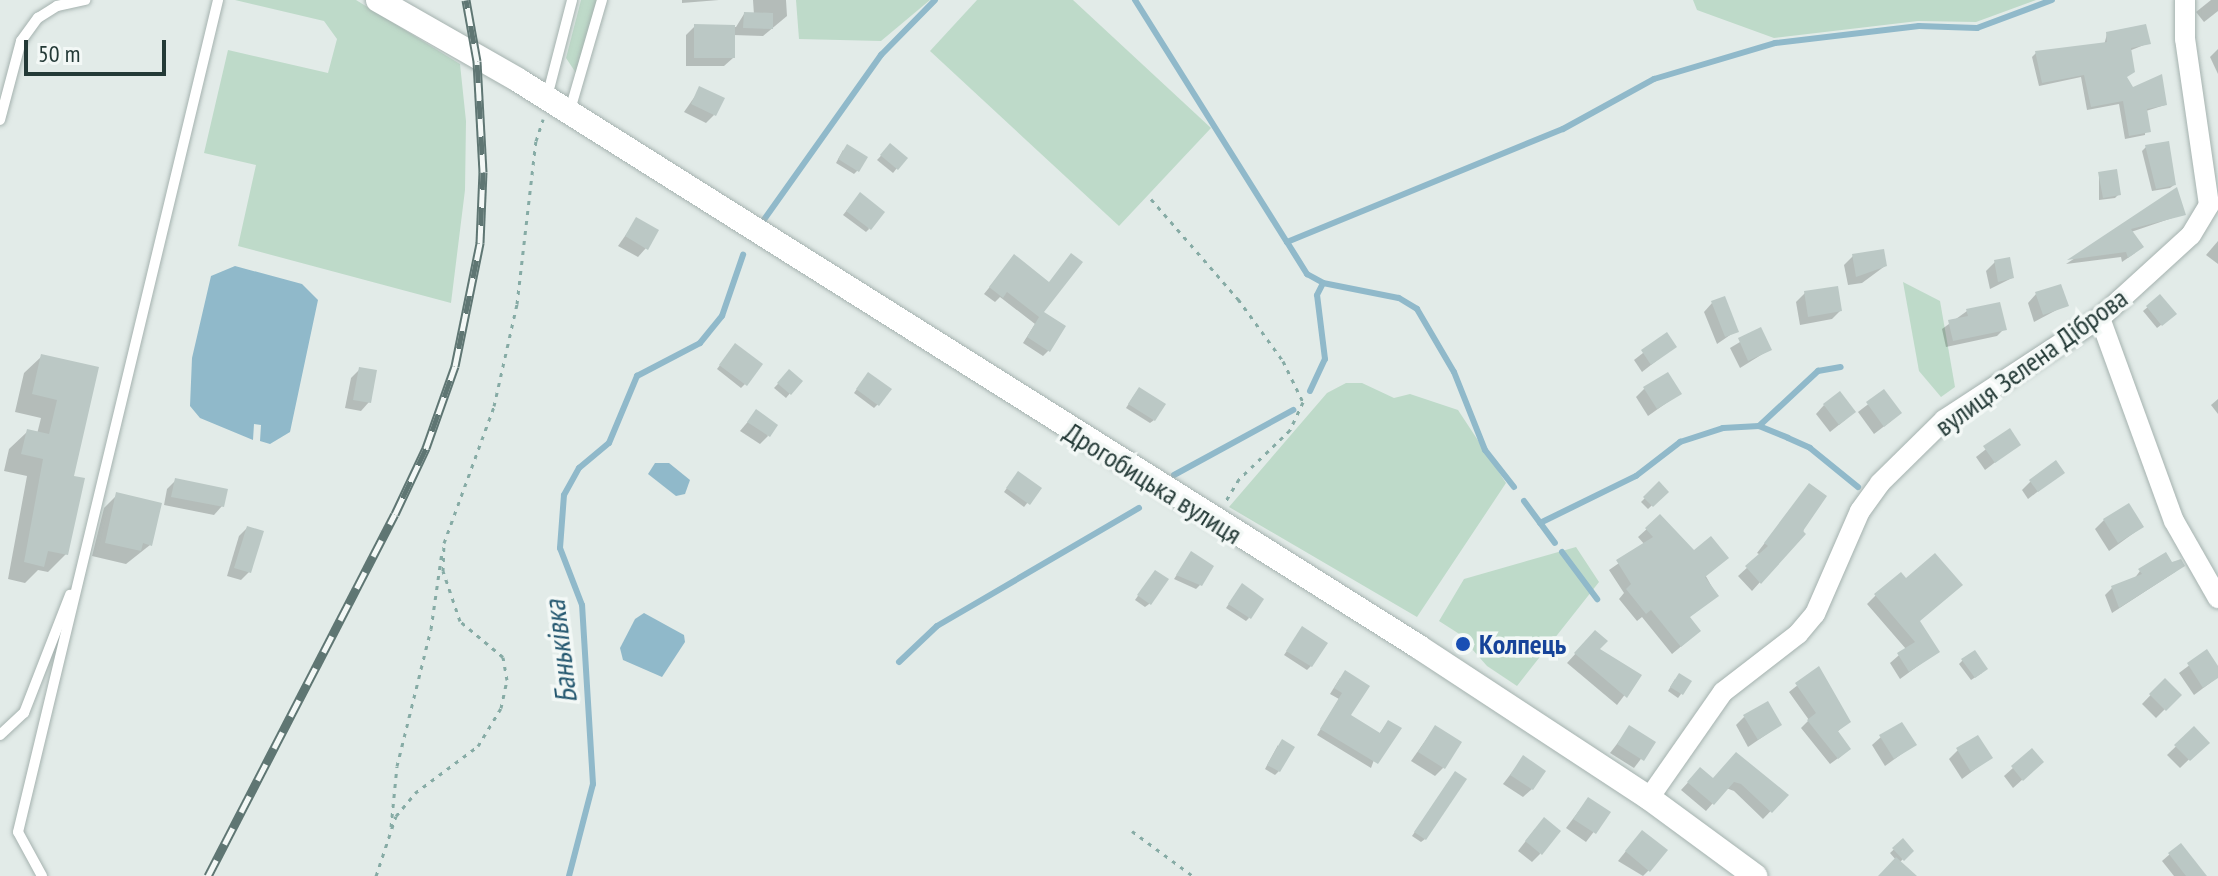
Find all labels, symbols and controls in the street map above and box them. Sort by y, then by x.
scale bar [28,24,170,74]
text: 50 m [38,38,80,69]
street label: вулиця Зелена Діброва [1928,281,2134,443]
street label: Дрогобицька вулиця [1058,415,1248,551]
water label: Баньківка [536,598,584,706]
place label: Колпець [1479,627,1566,661]
marker: Колпець [1454,635,1472,653]

